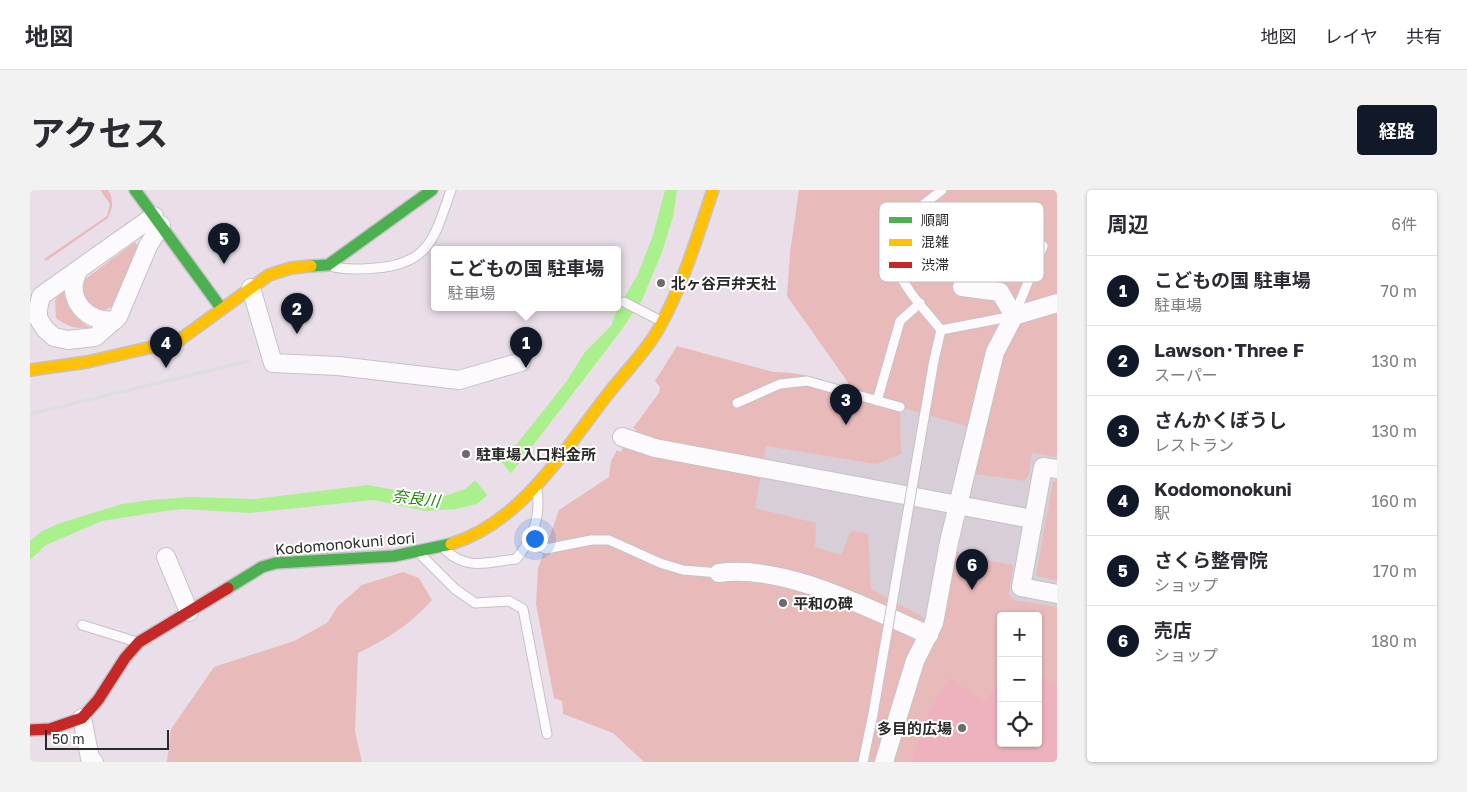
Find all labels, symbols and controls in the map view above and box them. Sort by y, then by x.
text: 地図 [25,21,73,50]
text: 地図 [1261,25,1297,47]
text: レイヤ [1325,25,1378,47]
text: 共有 [1406,25,1442,47]
button: 経路 [1357,105,1437,155]
text: アクセス [30,112,168,154]
legend [879,202,1044,282]
text: 順調 [921,211,949,228]
text: 周辺 [1107,211,1149,237]
text: 6件 [1391,214,1417,234]
pin: 5 [208,223,240,264]
text: 混雑 [921,233,949,250]
popup [431,246,621,311]
text: こどもの国 駐車場 [448,256,604,279]
text: 渋滞 [921,256,949,273]
text: こどもの国 駐車場 [1154,268,1311,291]
place label: 北ヶ谷戸弁天社 [671,274,776,292]
marker: 北ヶ谷戸弁天社 [655,277,667,289]
text: 1 [1119,281,1127,301]
text: 70 m [1380,281,1417,301]
text: 駐車場 [448,283,496,303]
pin: 2 [281,293,313,334]
text: 駐車場 [1154,295,1202,315]
pin: 4 [150,327,182,368]
pin: 1 [510,327,542,368]
text: Lawson･Three F [1154,338,1304,361]
text: 2 [1118,351,1128,371]
text: 130 m [1372,351,1417,371]
text: スーパー [1154,365,1218,385]
pin: 3 [830,384,862,425]
text: さんかくぼうし [1154,408,1287,431]
text: 3 [1118,421,1128,441]
text: 130 m [1372,421,1417,441]
text: レストラン [1154,435,1234,455]
place label: 駐車場入口料金所 [476,445,596,463]
marker: 駐車場入口料金所 [460,448,472,460]
text: Kodomonokuni [1154,477,1292,500]
water label: 奈良川 [391,485,443,511]
text: 4 [1118,491,1128,511]
text: 160 m [1371,491,1417,511]
text: 駅 [1154,503,1170,523]
your location [522,526,548,552]
street label: Kodomonokuni dori [274,528,416,558]
text: さくら整骨院 [1154,548,1268,571]
pin: 6 [956,549,988,590]
text: 5 [1118,561,1128,581]
text: 170 m [1373,561,1417,581]
text: ショップ [1154,575,1218,595]
place label: 平和の碑 [793,594,853,612]
marker: 平和の碑 [777,597,789,609]
map controls [997,612,1042,747]
button: + [997,612,1042,657]
text: 売店 [1154,618,1192,641]
text: 6 [1118,631,1128,651]
text: 180 m [1371,631,1417,651]
text: ショップ [1154,645,1218,665]
button: − [997,657,1042,702]
button: locate [997,702,1042,747]
place label: 多目的広場 [877,719,952,737]
marker: 多目的広場 [956,722,968,734]
scale bar [45,727,169,750]
text: 50 m [52,730,85,747]

